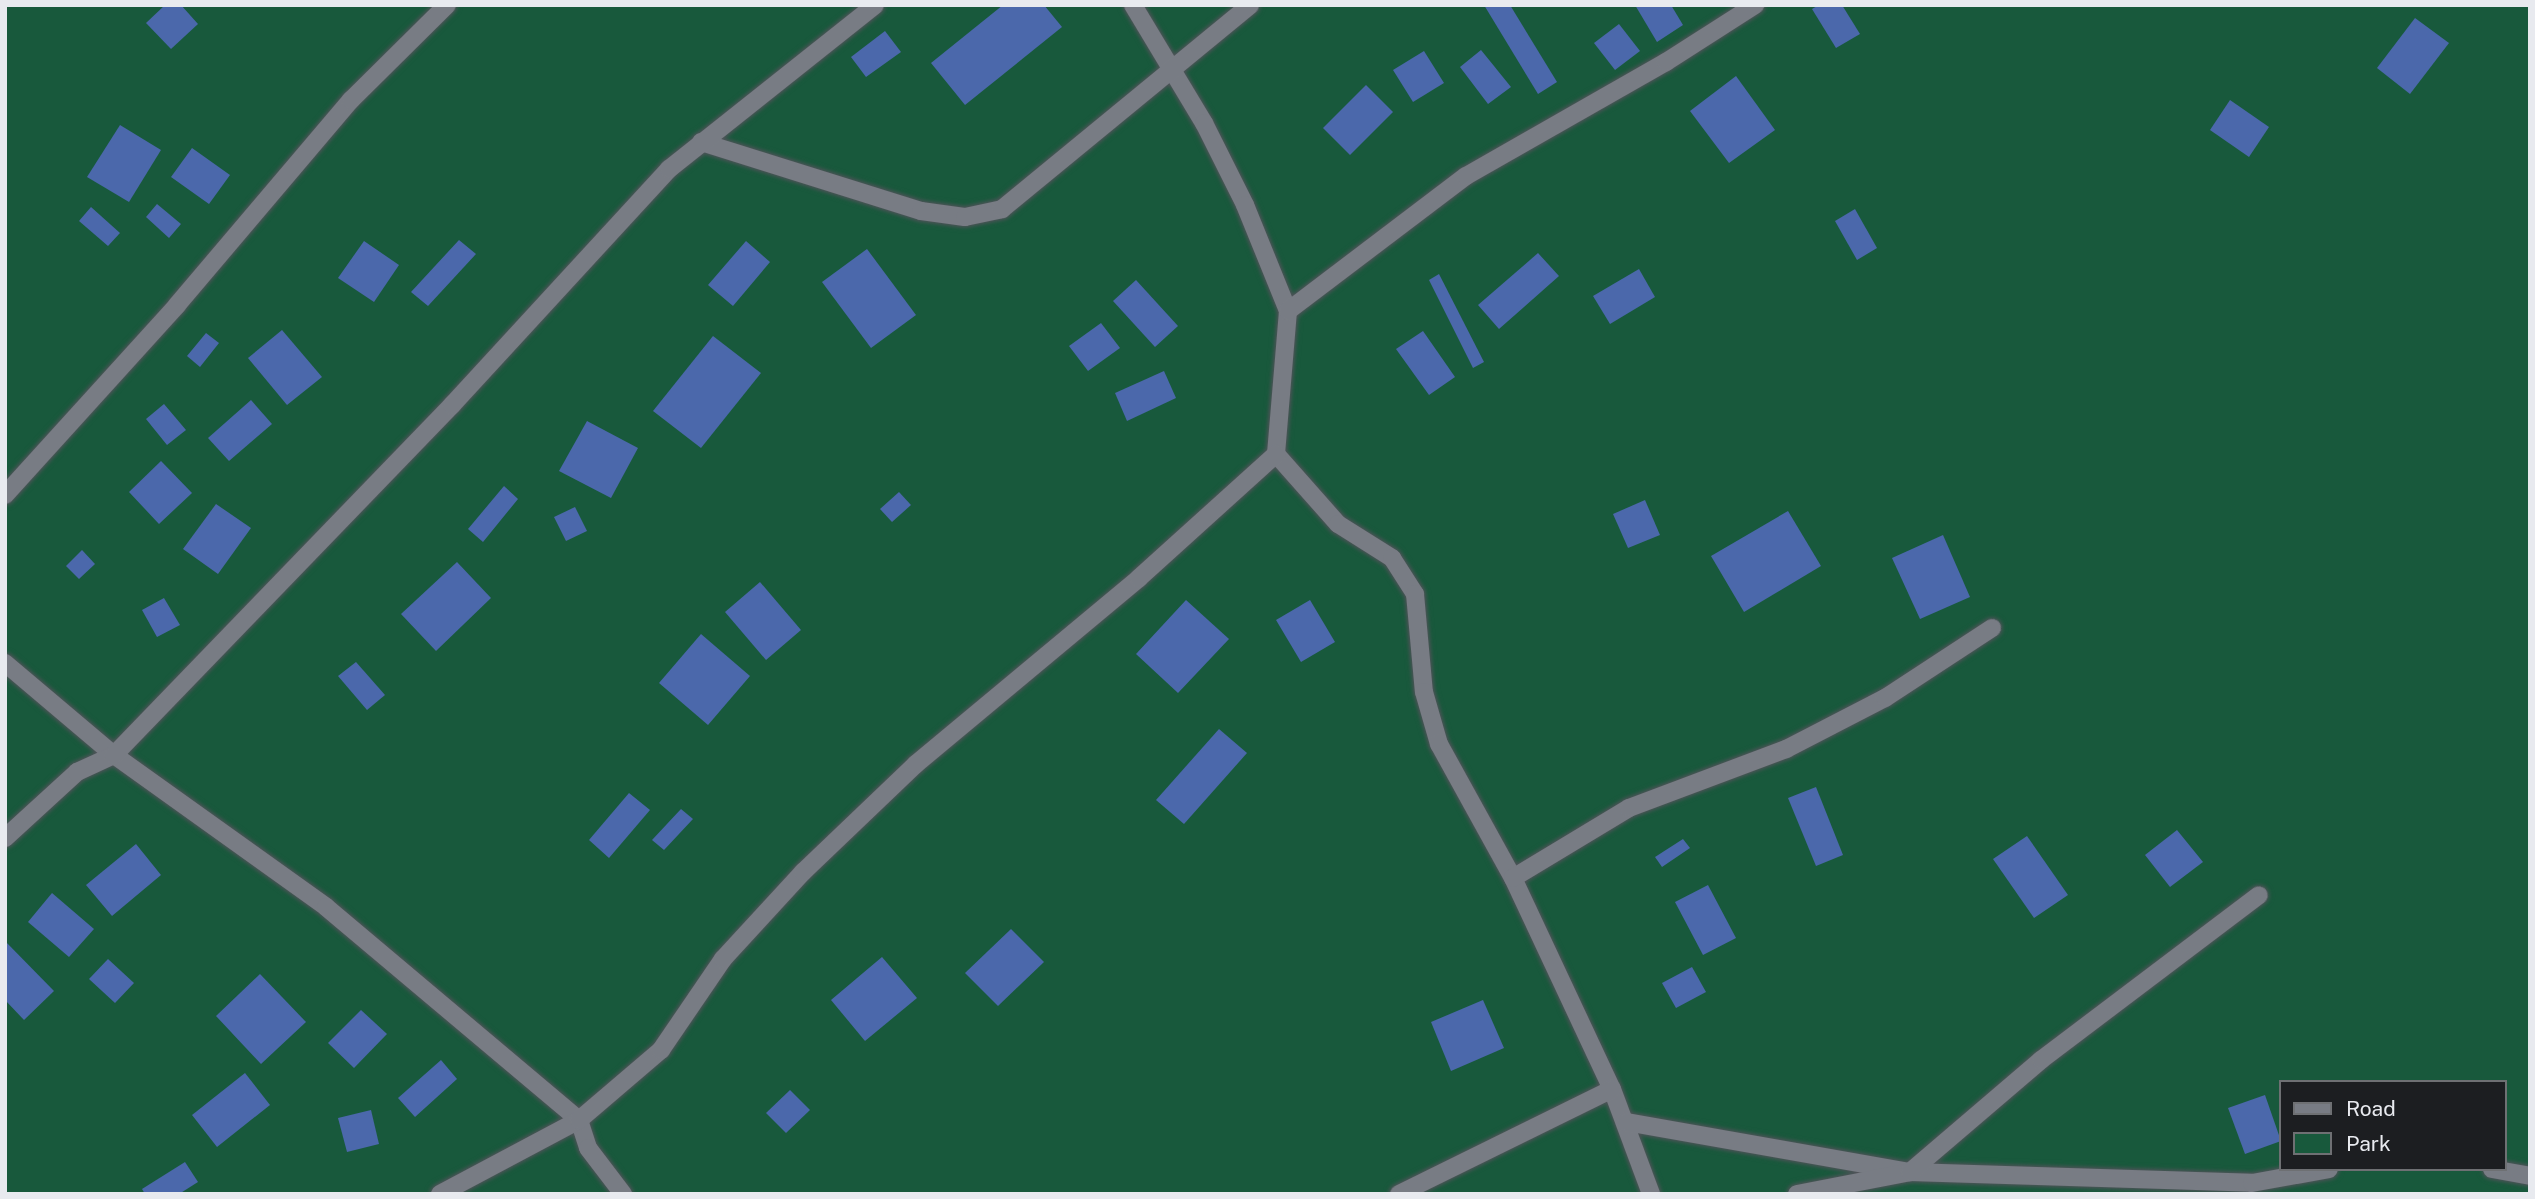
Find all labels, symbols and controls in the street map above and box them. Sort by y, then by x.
legend [2280,1080,2507,1171]
text: Road [2346,1096,2396,1121]
text: Park [2346,1131,2391,1156]

